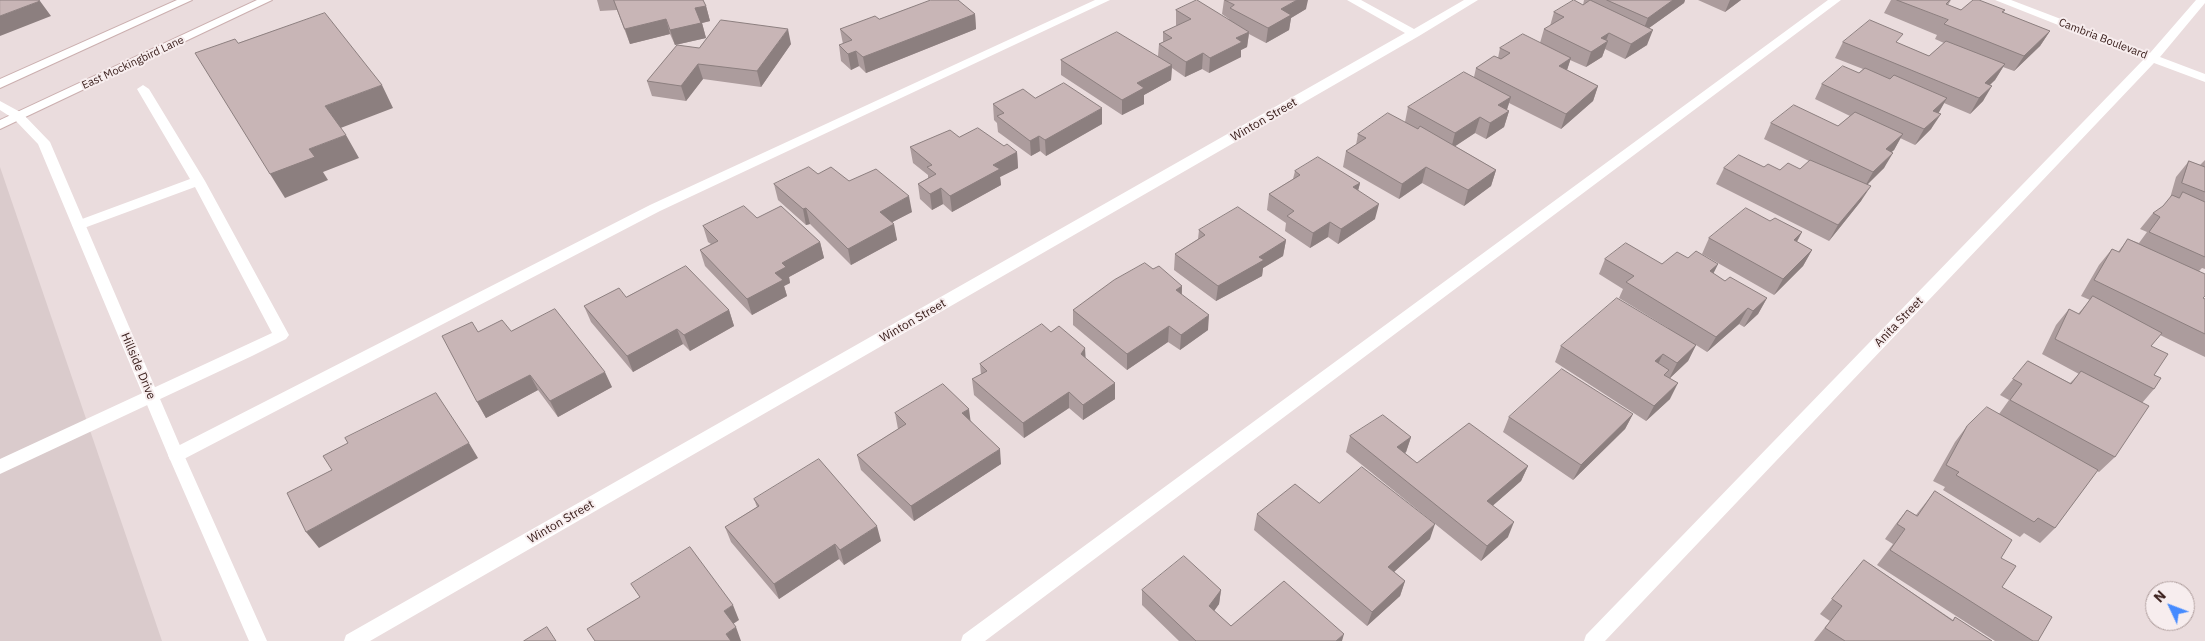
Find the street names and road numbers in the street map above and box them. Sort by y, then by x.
street label: Cambria Boulevard [2057,16,2149,62]
street label: East Mockingbird Lane [80,34,186,92]
street label: Winton Street [1228,95,1300,145]
street label: Anita Street [1872,294,1926,350]
street label: Winton Street [877,296,949,346]
street label: Hillside Drive [117,330,159,402]
street label: Winton Street [525,497,597,547]

